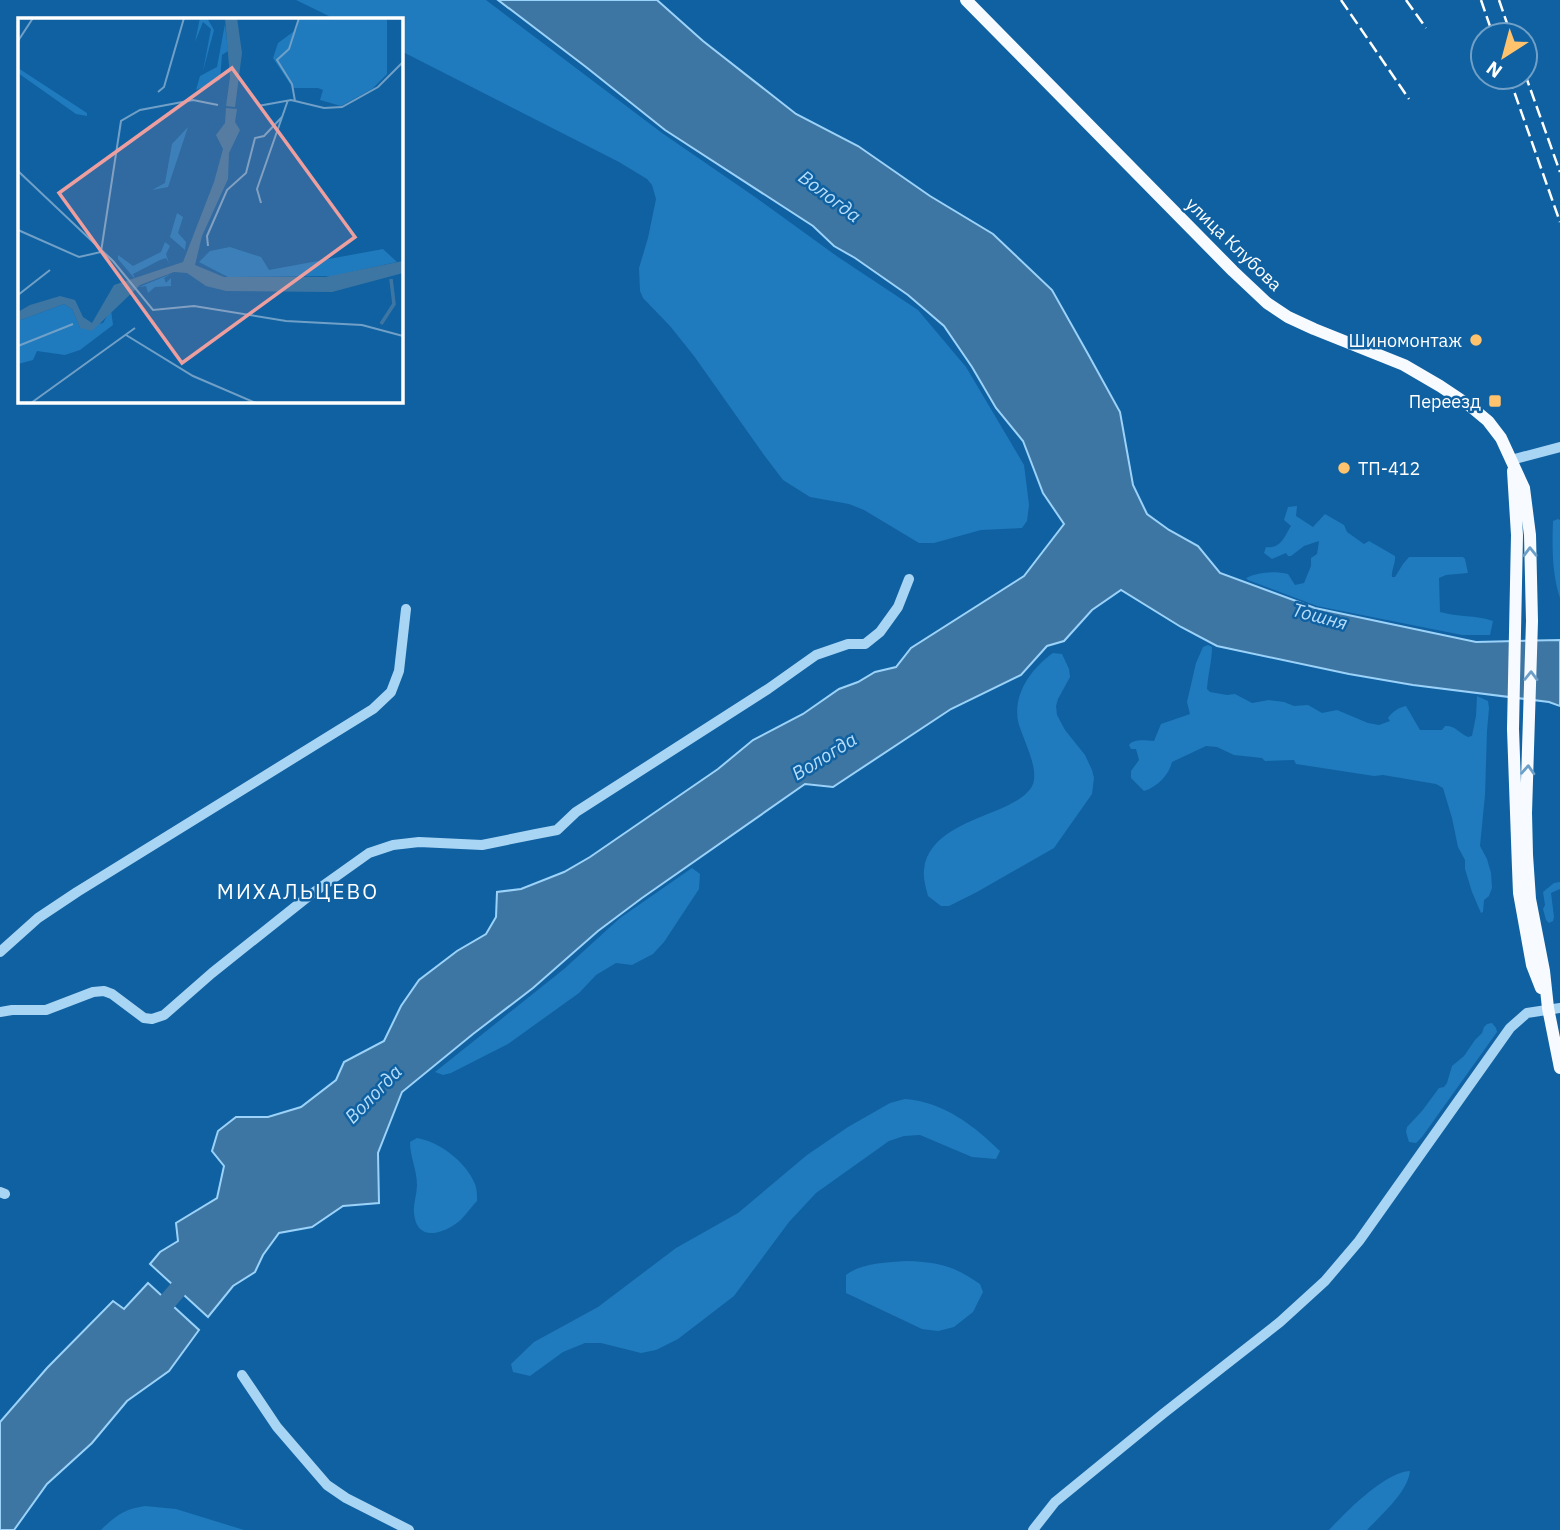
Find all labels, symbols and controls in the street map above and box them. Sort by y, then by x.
inset map [18,18,402,402]
north arrow [1469,21,1539,91]
text: N [1481,56,1507,84]
water label: Вологда [794,165,866,227]
street label: улица Клубова [1181,192,1287,296]
place label: Шиномонтаж [1349,329,1462,352]
marker: Шиномонтаж [1468,332,1484,348]
place label: Переезд [1409,390,1481,413]
marker: Переезд [1487,393,1503,409]
place label: ТП-412 [1358,457,1420,480]
marker: ТП-412 [1336,460,1352,476]
one-way arrow [1523,547,1538,558]
water label: Тошня [1290,597,1350,635]
one-way arrow [1523,670,1539,680]
water label: Вологда [787,727,861,785]
one-way arrow [1520,765,1535,776]
district label: МИХАЛЬЦЕВО [217,877,379,905]
water label: Вологда [339,1060,407,1128]

